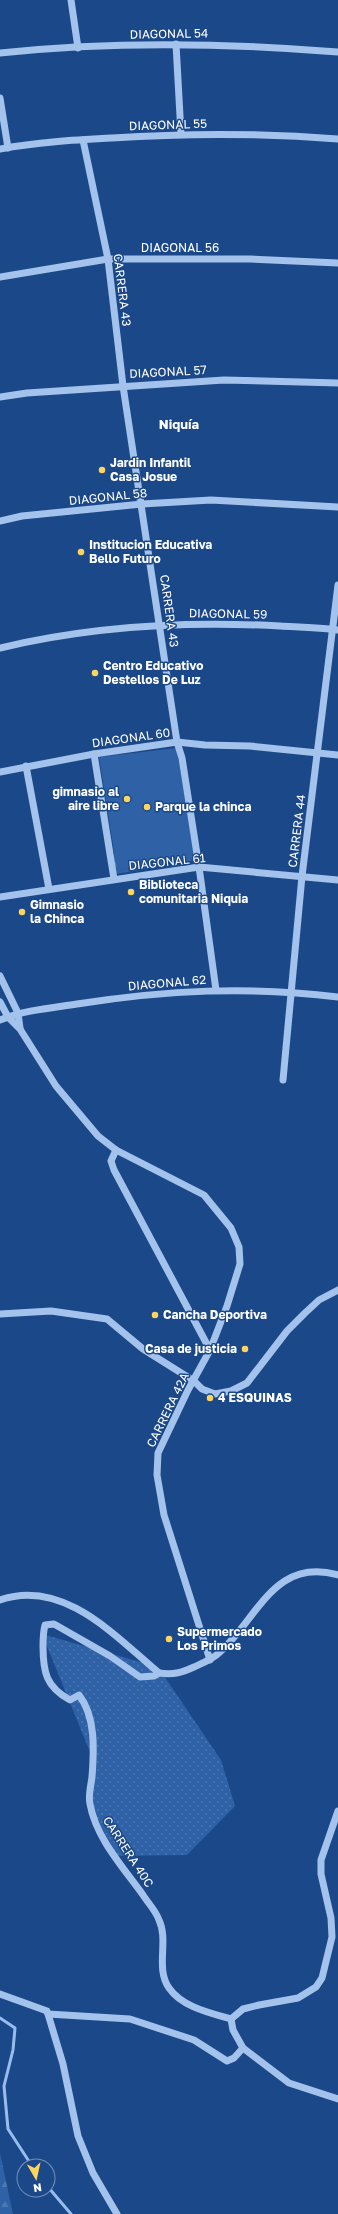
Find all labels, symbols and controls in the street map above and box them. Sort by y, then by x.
street label: DIAGONAL 54 [130,25,208,42]
street label: DIAGONAL 55 [129,116,207,133]
street label: DIAGONAL 56 [141,240,219,255]
street label: CARRERA 43 [111,253,134,327]
street label: DIAGONAL 57 [129,362,207,381]
district label: Niquía [159,416,200,432]
place label: Jardin Infantil Casa Josue [110,455,191,484]
marker: Jardin Infantil Casa Josue [97,465,107,475]
street label: DIAGONAL 58 [68,485,148,508]
place label: Institucion Educativa Bello Futuro [89,537,212,566]
marker: Institucion Educativa Bello Futuro [76,547,86,557]
street label: CARRERA 43 [157,574,182,648]
street label: DIAGONAL 59 [189,605,267,622]
place label: Centro Educativo Destellos De Luz [103,658,203,687]
marker: Centro Educativo Destellos De Luz [90,668,100,678]
street label: DIAGONAL 60 [91,725,171,750]
place label: gimnasio al aire libre [52,784,119,813]
marker: gimnasio al aire libre [122,794,132,804]
street label: CARRERA 44 [285,794,308,868]
place label: Parque la chinca [155,799,252,814]
marker: Parque la chinca [142,802,152,812]
street label: DIAGONAL 61 [128,850,206,873]
place label: Biblioteca comunitaria Niquia [139,877,248,906]
marker: Biblioteca comunitaria Niquia [126,887,136,897]
place label: Gimnasio la Chinca [30,897,84,926]
marker: Gimnasio la Chinca [17,907,27,917]
street label: DIAGONAL 62 [127,972,207,993]
place label: Cancha Deportiva [163,1307,267,1322]
marker: Cancha Deportiva [150,1310,160,1320]
place label: Casa de justicia [145,1341,237,1356]
marker: Casa de justicia [240,1344,250,1354]
street label: CARRERA 42A [143,1370,192,1450]
place label: 4 ESQUINAS [218,1390,292,1405]
marker: 4 ESQUINAS [205,1393,215,1403]
place label: Supermercado Los Primos [177,1624,262,1653]
marker: Supermercado Los Primos [164,1634,174,1644]
street label: CARRERA 40C [100,1813,157,1890]
north arrow [16,2158,56,2198]
text: N [32,2181,43,2195]

